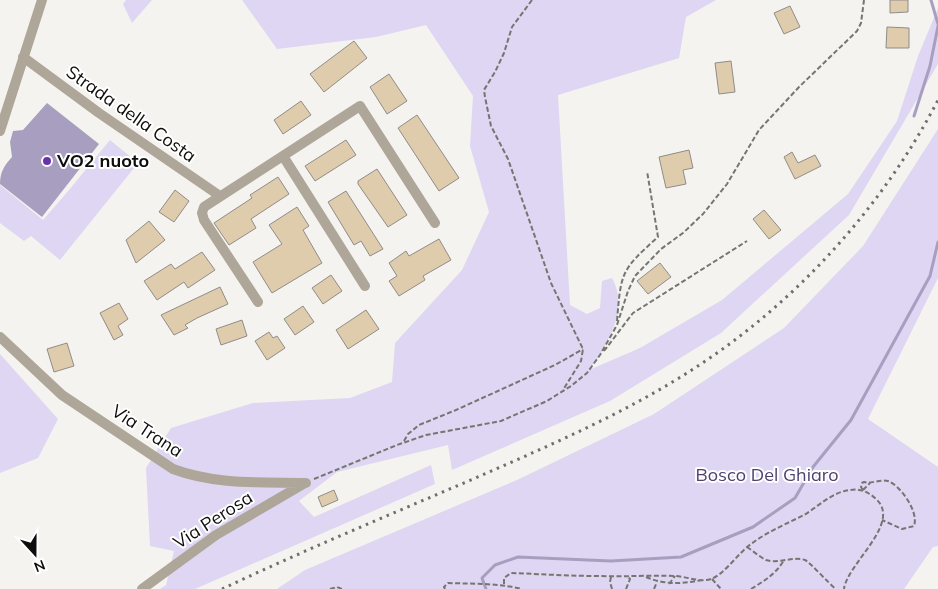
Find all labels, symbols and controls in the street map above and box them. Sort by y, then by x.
street label: Strada della Costa [62,60,201,167]
place label: VO2 nuoto [56,149,149,172]
marker: VO2 nuoto [41,155,53,167]
street label: Via Trana [107,399,187,462]
park label: Bosco Del Ghiaro [696,463,838,486]
street label: Via Perosa [169,485,257,554]
north arrow [10,529,60,579]
text: N [31,556,48,576]

